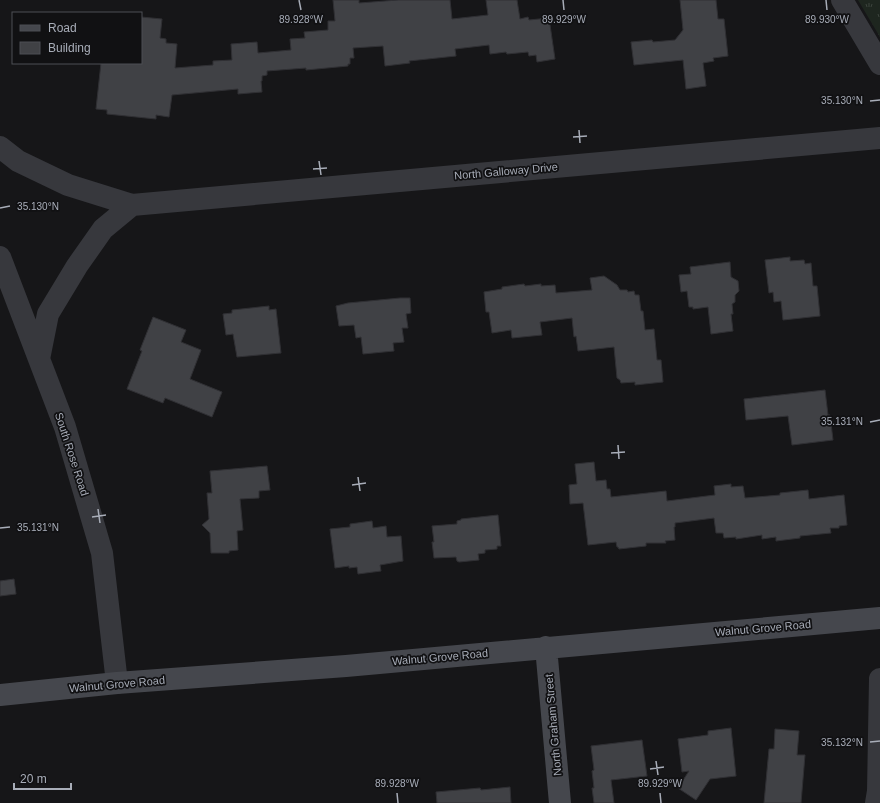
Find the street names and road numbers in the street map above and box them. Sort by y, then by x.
street label: North Galloway Drive [454,160,558,182]
street label: South Rose Road [53,411,91,497]
street label: Walnut Grove Road [715,618,811,638]
street label: Walnut Grove Road [392,647,488,667]
street label: Walnut Grove Road [69,674,165,694]
street label: North Graham Street [543,674,563,776]

